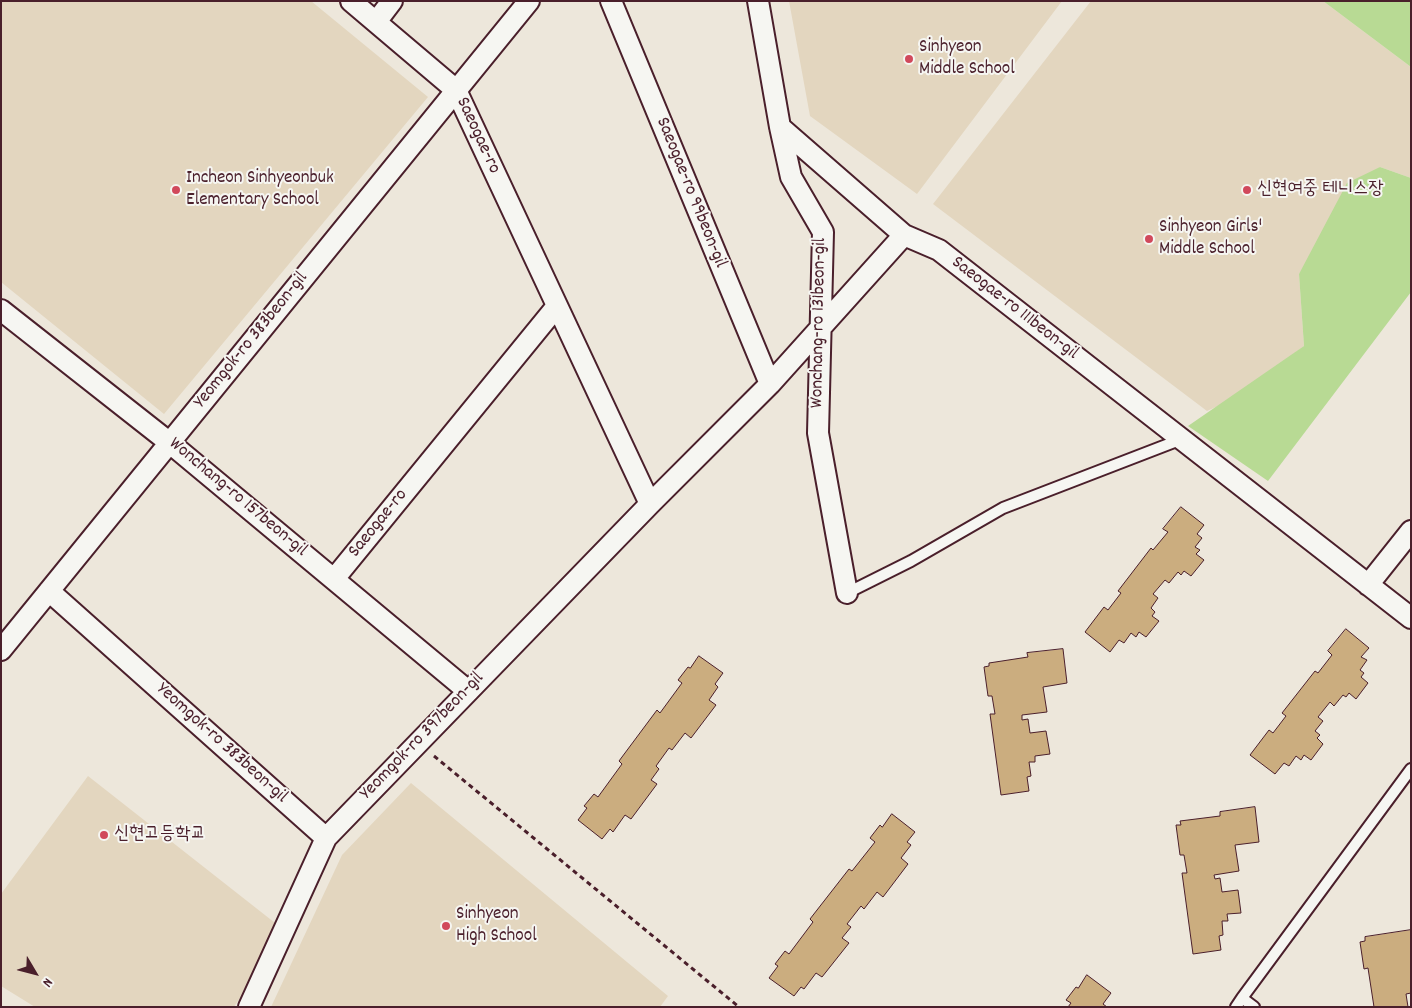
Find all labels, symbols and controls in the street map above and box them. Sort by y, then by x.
place label: Sinhyeon Middle School [919,37,1015,81]
marker: Sinhyeon Middle School [903,53,915,65]
street label: Saeogae-ro [449,94,505,178]
street label: Saeogae-ro 99beon-gil [649,115,731,271]
place label: Incheon Sinhyeonbuk Elementary School [186,168,334,212]
place label: 신현여중 테니스장 [1257,179,1384,201]
marker: Incheon Sinhyeonbuk Elementary School [170,184,182,196]
marker: 신현여중 테니스장 [1241,184,1253,196]
place label: Sinhyeon Girls' Middle School [1159,217,1262,261]
marker: Sinhyeon Girls' Middle School [1143,233,1155,245]
street label: Wonchang-ro 131beon-gil [807,238,833,408]
street label: Saeogae-ro 111beon-gil [946,252,1082,366]
street label: Yeomgok-ro 383beon-gil [190,268,314,414]
street label: Wonchang-ro 157beon-gil [163,433,311,563]
street label: Saeogae-ro [344,485,414,563]
street label: Yeomgok-ro 397beon-gil [356,668,490,806]
street label: Yeomgok-ro 383beon-gil [151,679,291,809]
place label: 신현고등학교 [114,824,206,846]
marker: 신현고등학교 [98,829,110,841]
place label: Sinhyeon High School [456,904,537,948]
marker: Sinhyeon High School [440,920,452,932]
north arrow [10,948,60,998]
text: N [37,973,57,991]

